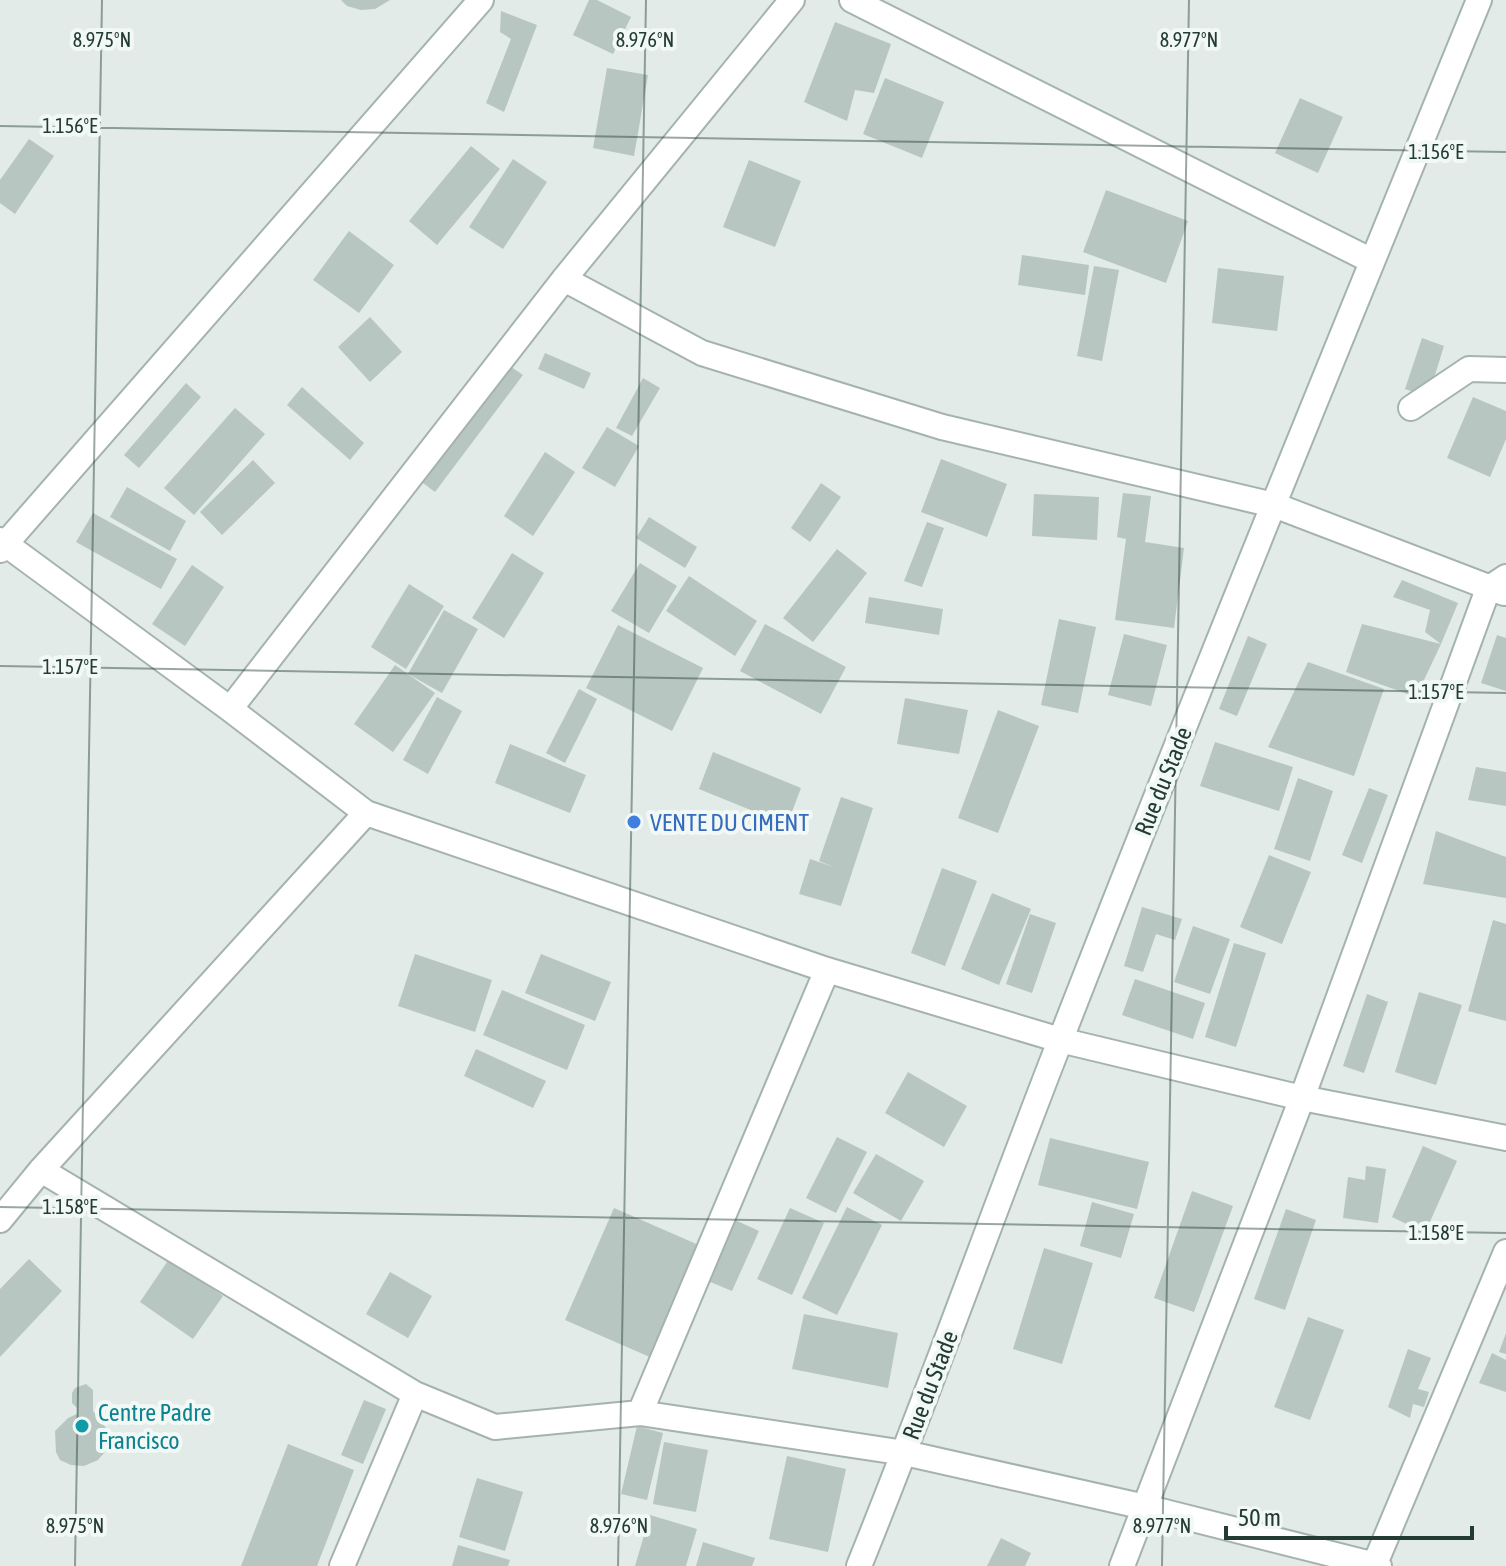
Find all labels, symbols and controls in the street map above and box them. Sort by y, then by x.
text: 8.975°N [73,28,131,51]
text: 8.976°N [616,28,674,51]
text: 8.977°N [1160,28,1218,51]
text: 1.156°E [42,114,98,137]
text: 1.156°E [1408,140,1464,163]
text: 1.157°E [42,655,98,678]
text: 1.157°E [1408,680,1464,703]
street label: Rue du Stade [1129,723,1197,839]
place label: VENTE DU CIMENT [650,809,809,836]
marker: VENTE DU CIMENT [625,813,643,831]
text: 1.158°E [42,1195,98,1218]
text: 1.158°E [1408,1221,1464,1244]
street label: Rue du Stade [897,1327,963,1443]
place label: Centre Padre Francisco [98,1399,211,1454]
marker: Centre Padre Francisco [73,1417,91,1435]
scale bar [1226,1490,1472,1540]
text: 50 m [1238,1504,1281,1531]
text: 8.975°N [46,1514,104,1537]
text: 8.976°N [590,1514,648,1537]
text: 8.977°N [1133,1514,1191,1537]

